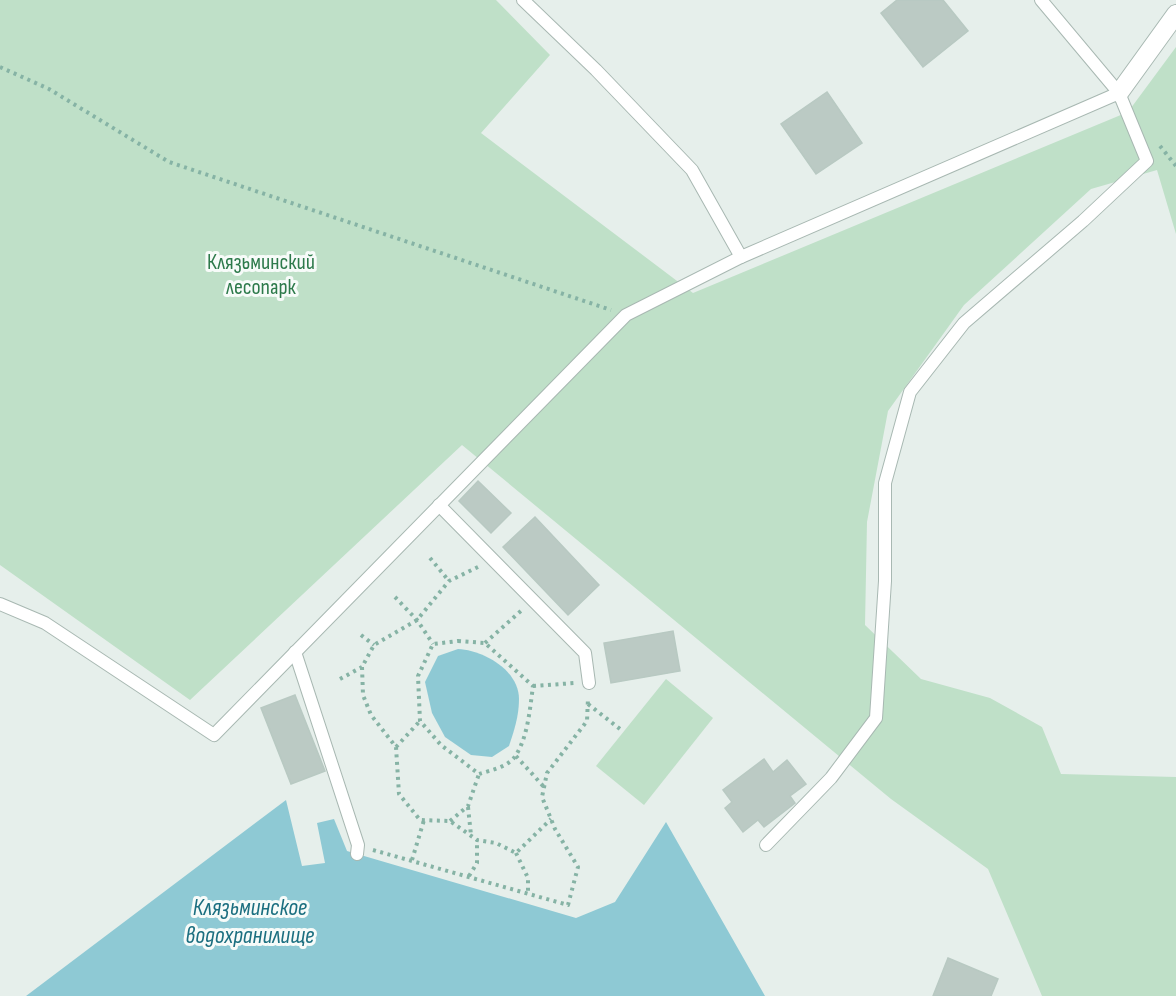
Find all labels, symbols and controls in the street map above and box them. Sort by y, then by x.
park label: Клязьминский лесопарк [207,249,315,301]
water label: Клязьминское водохранилище [186,893,314,950]

